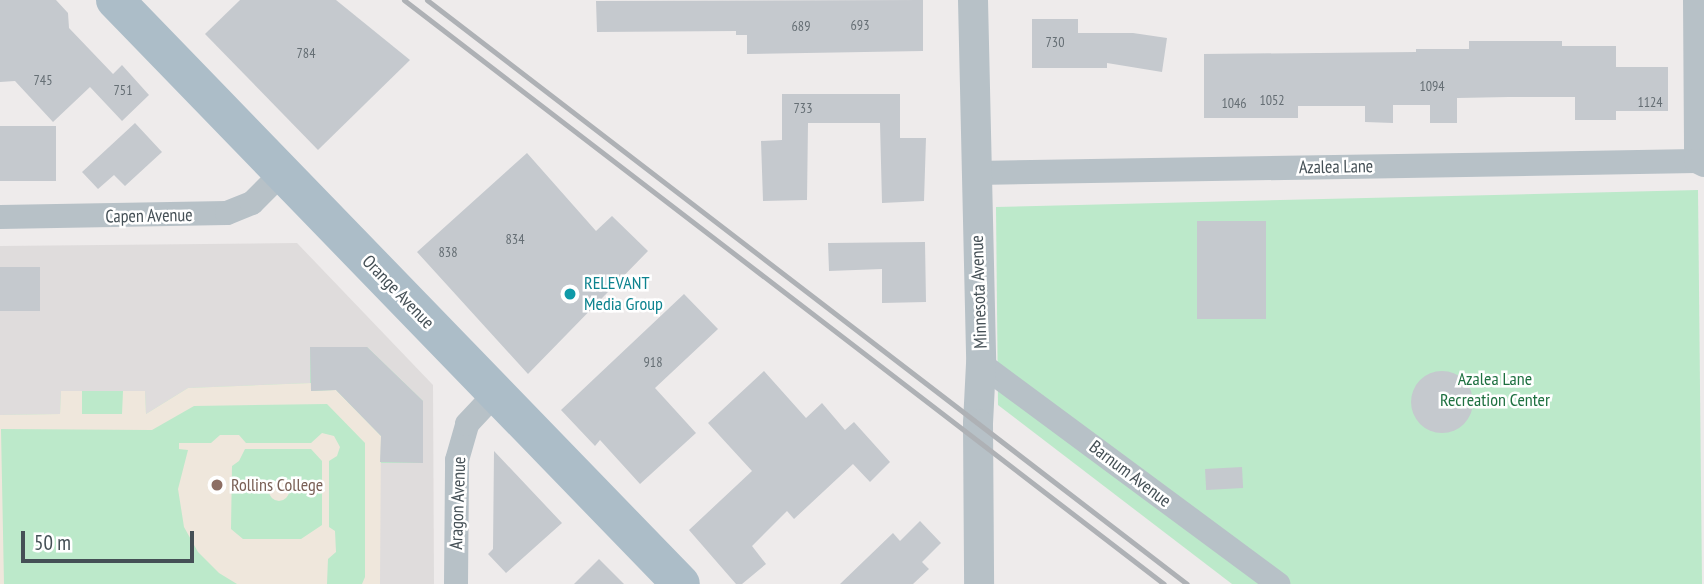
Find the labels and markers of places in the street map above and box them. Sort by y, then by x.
place label: RELEVANT Media Group [584,273,663,316]
marker: RELEVANT Media Group [562,286,578,302]
place label: Rollins College [231,474,323,496]
marker: Rollins College [209,477,225,493]

